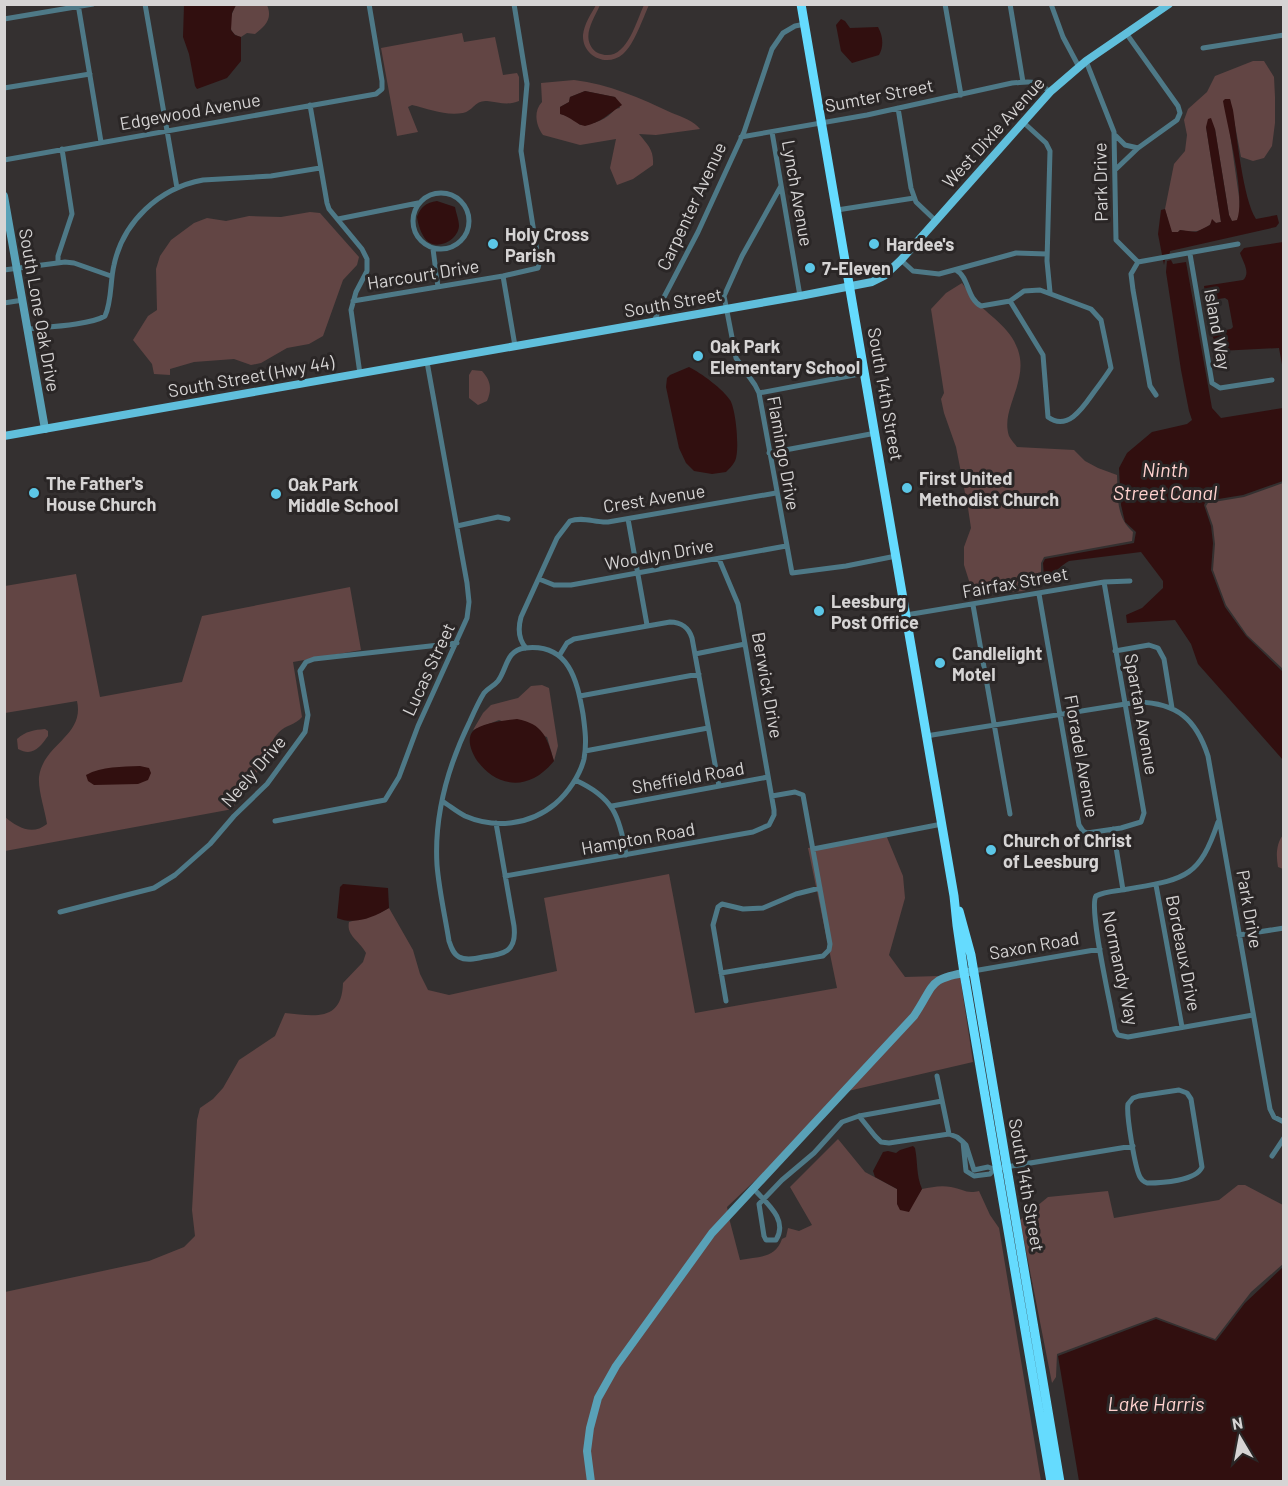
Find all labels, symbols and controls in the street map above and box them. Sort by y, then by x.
street label: West Dixie Avenue [937,72,1049,192]
street label: Sumter Street [823,74,935,116]
street label: Edgewood Avenue [118,88,262,134]
street label: Carpenter Avenue [652,138,730,274]
street label: Lynch Avenue [778,138,818,248]
street label: Park Drive [1088,142,1112,222]
place label: Holy Cross Parish [505,223,589,266]
street label: South Lone Oak Drive [15,227,65,393]
place label: Hardee's [886,233,954,255]
marker: Holy Cross Parish [486,237,500,251]
marker: Hardee's [867,237,881,251]
street label: Harcourt Drive [365,254,481,294]
place label: 7-Eleven [822,257,891,279]
marker: 7-Eleven [803,261,817,275]
street label: South Street [622,283,724,321]
street label: Island Way [1200,287,1236,371]
street label: South 14th Street [863,326,909,462]
place label: Oak Park Elementary School [710,335,860,378]
marker: Oak Park Elementary School [691,349,705,363]
street label: South Street (Hwy 44) [166,350,336,401]
street label: Flamingo Drive [763,394,805,512]
water label: Ninth Street Canal [1113,457,1218,504]
place label: First United Methodist Church [919,467,1059,510]
place label: The Father's House Church [46,472,156,515]
place label: Oak Park Middle School [288,473,398,516]
street label: Crest Avenue [601,479,707,517]
marker: First United Methodist Church [900,481,914,495]
marker: The Father's House Church [27,486,41,500]
marker: Oak Park Middle School [269,487,283,501]
street label: Woodlyn Drive [603,534,715,574]
street label: Fairfax Street [960,562,1070,602]
place label: Leesburg Post Office [831,590,919,633]
marker: Leesburg Post Office [812,604,826,618]
street label: Lucas Street [397,619,459,719]
street label: Berwick Drive [748,630,788,740]
place label: Candlelight Motel [952,642,1042,685]
street label: Spartan Avenue [1121,652,1163,776]
marker: Candlelight Motel [933,656,947,670]
street label: Floradel Avenue [1060,693,1104,819]
street label: Neely Drive [216,731,290,811]
street label: Sheffield Road [630,756,746,798]
street label: Hampton Road [579,817,697,859]
place label: Church of Christ of Leesburg [1003,829,1132,872]
marker: Church of Christ of Leesburg [984,843,998,857]
street label: Park Drive [1232,868,1268,950]
street label: Bordeaux Drive [1162,893,1206,1013]
street label: Normandy Way [1098,909,1144,1027]
street label: Saxon Road [987,926,1081,964]
street label: South 14th Street [1004,1117,1050,1253]
water label: Lake Harris [1108,1391,1204,1415]
north arrow [1210,1408,1270,1468]
text: N [1230,1412,1244,1433]

